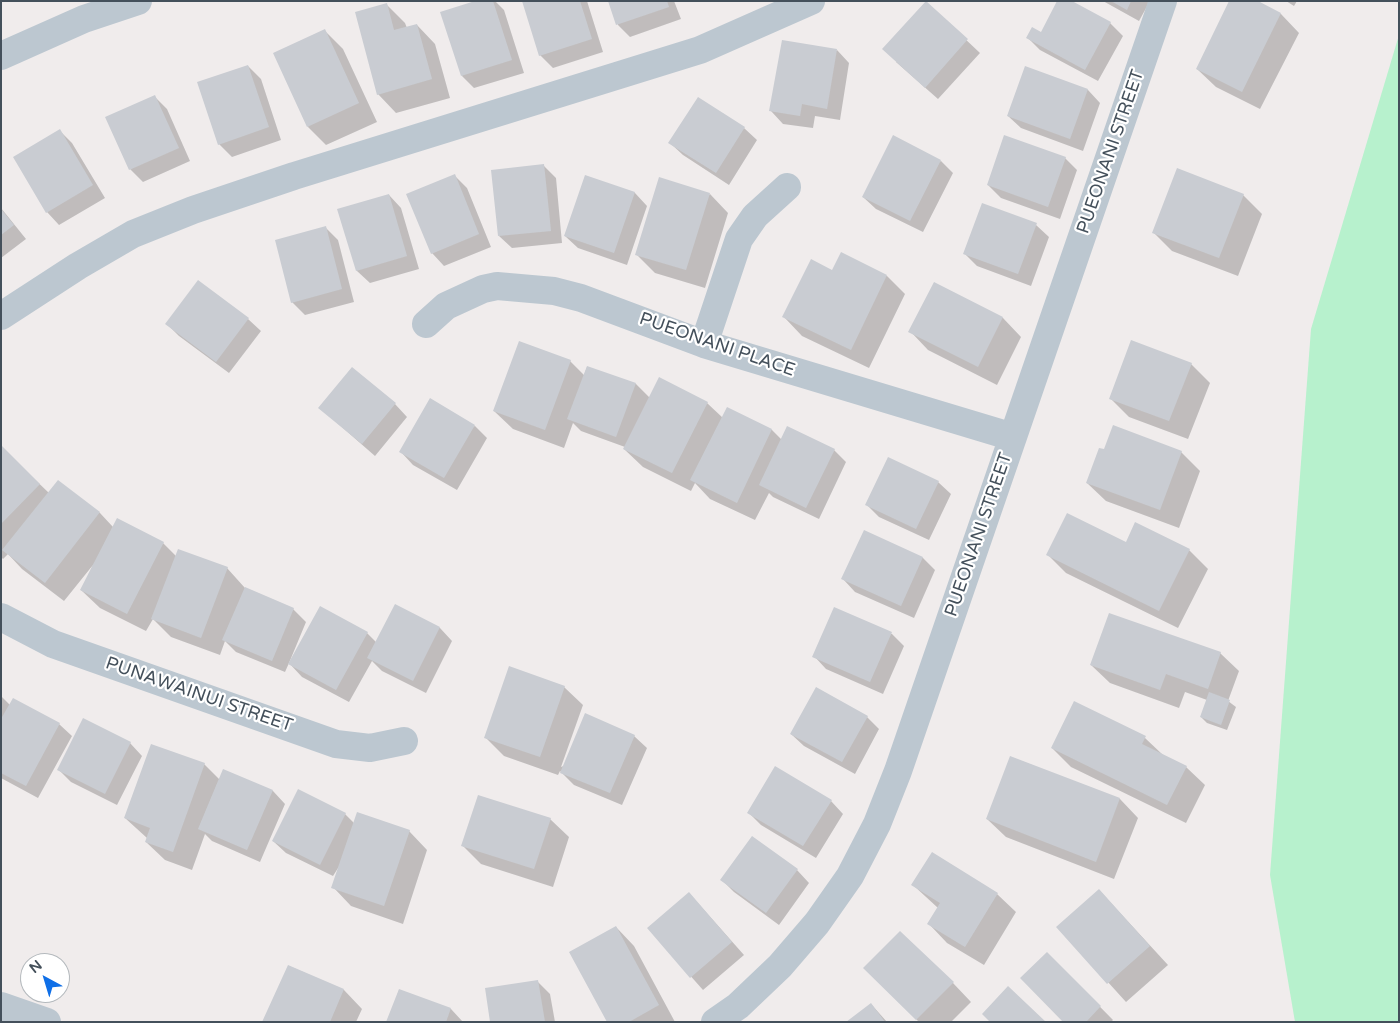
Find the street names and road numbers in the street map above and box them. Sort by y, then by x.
street label: PUEONANI STREET [1073,67,1149,237]
street label: PUEONANI PLACE [636,308,798,382]
street label: PUEONANI STREET [941,450,1017,620]
street label: PUNAWAINUI STREET [103,653,295,737]

